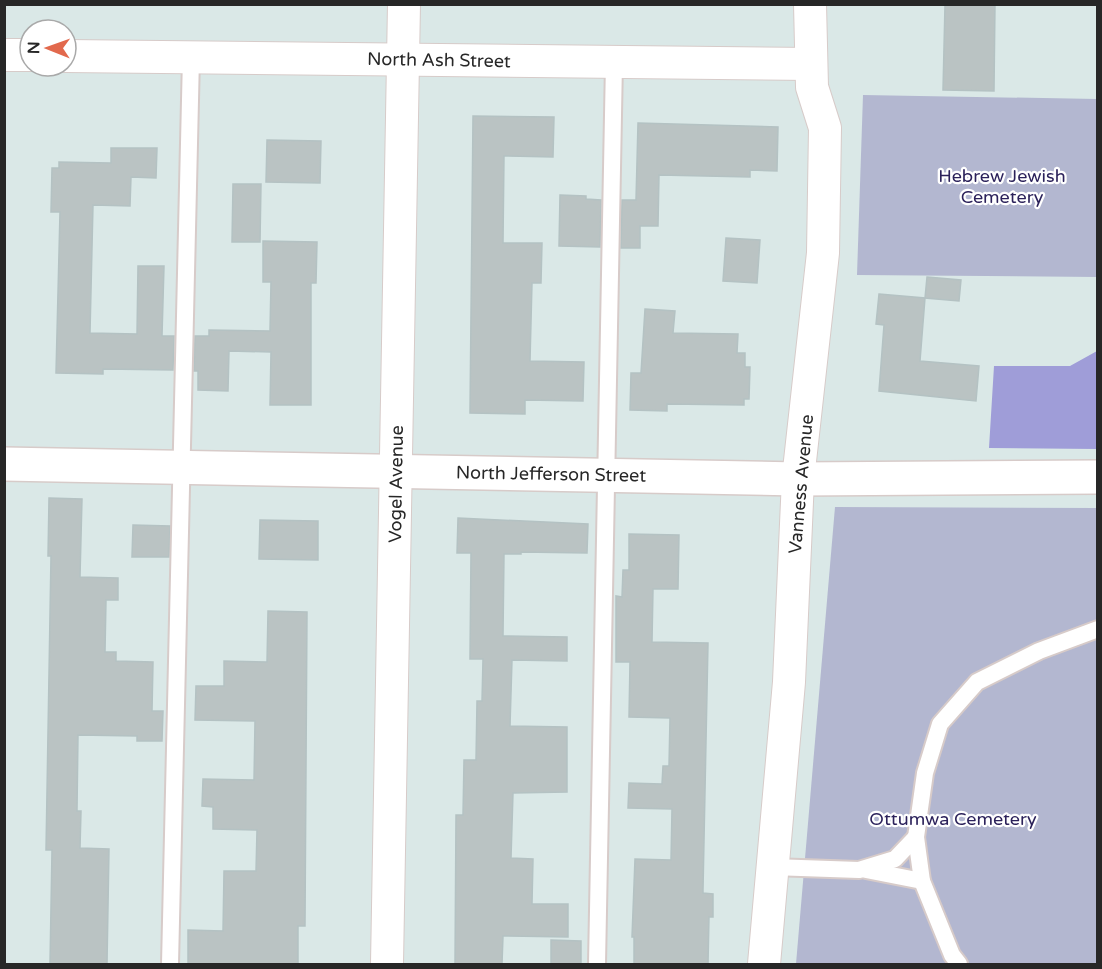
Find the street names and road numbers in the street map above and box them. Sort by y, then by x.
street label: North Ash Street [367,48,511,72]
street label: Vanness Avenue [784,413,818,555]
street label: Vogel Avenue [384,425,408,543]
street label: North Jefferson Street [456,461,646,487]

